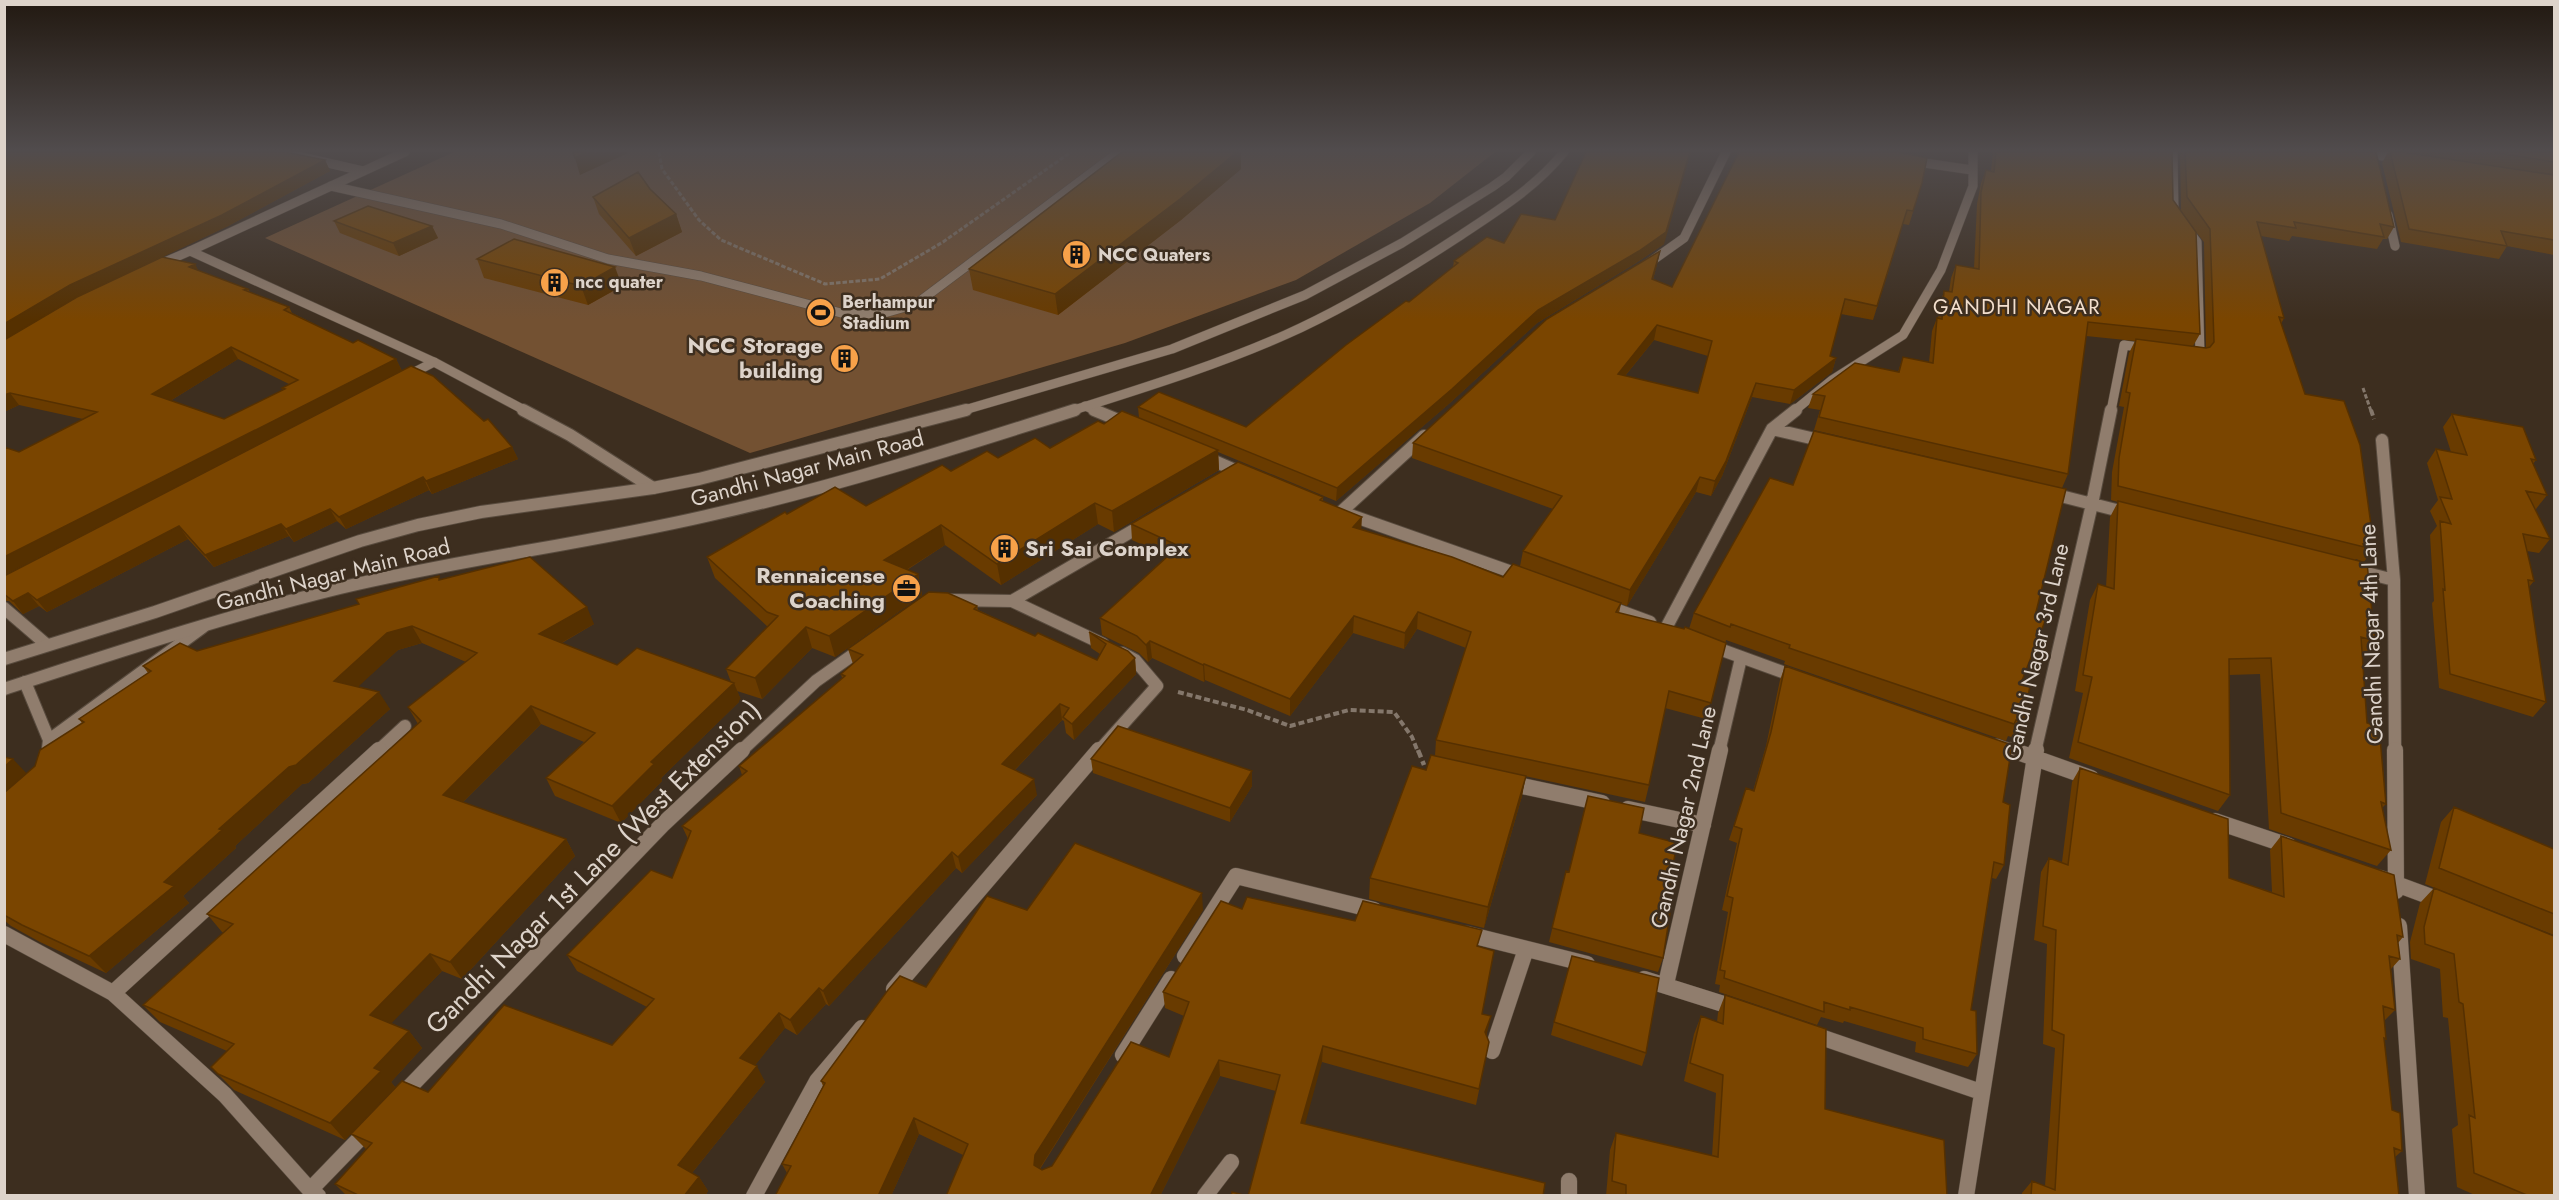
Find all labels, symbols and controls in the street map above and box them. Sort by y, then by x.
building icon: NCC Quaters [1061,239,1093,271]
place label: NCC Quaters [1098,242,1210,268]
building icon: ncc quater [538,266,570,298]
place label: ncc quater [575,269,664,295]
place label: Berhampur Stadium [842,289,936,336]
district label: GANDHI NAGAR [1933,293,2101,322]
sports icon: Berhampur Stadium [805,296,837,328]
place label: NCC Storage building [687,329,823,386]
building icon: NCC Storage building [828,342,860,374]
street label: Gandhi Nagar Main Road [687,421,927,515]
street label: Gandhi Nagar 4th Lane [2351,523,2391,745]
street label: Gandhi Nagar Main Road [213,529,453,619]
building icon: Sri Sai Complex [988,532,1020,564]
place label: Sri Sai Complex [1025,532,1189,564]
street label: Gandhi Nagar 3rd Lane [1995,540,2077,764]
place label: Rennaicense Coaching [756,559,885,616]
office icon: Rennaicense Coaching [890,572,922,604]
street label: Gandhi Nagar 1st Lane (West Extension) [416,690,769,1043]
street label: Gandhi Nagar 2nd Lane [1642,703,1724,931]

